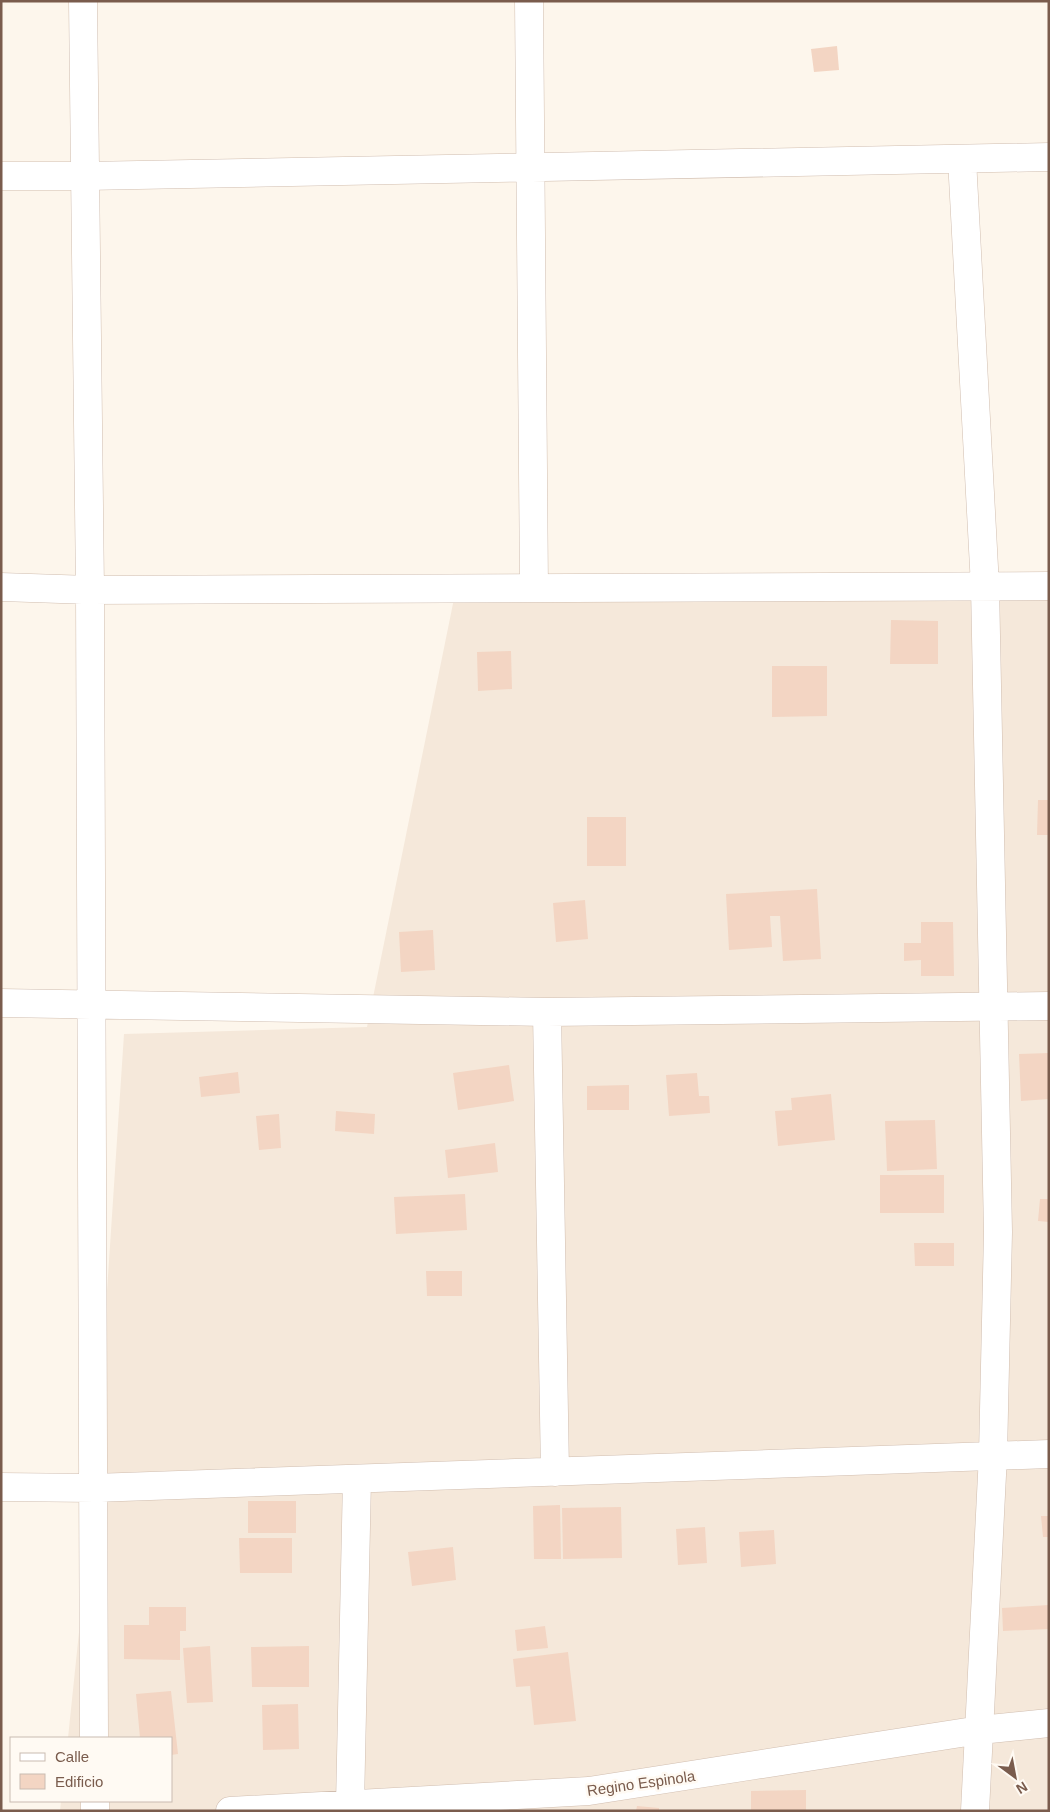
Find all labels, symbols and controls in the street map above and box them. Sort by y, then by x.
legend [10,1737,172,1802]
text: Calle [55,1748,89,1765]
north arrow [990,1752,1040,1802]
street label: Regino Espinola [586,1767,697,1799]
text: Edificio [55,1773,103,1790]
text: N [1013,1779,1030,1797]

